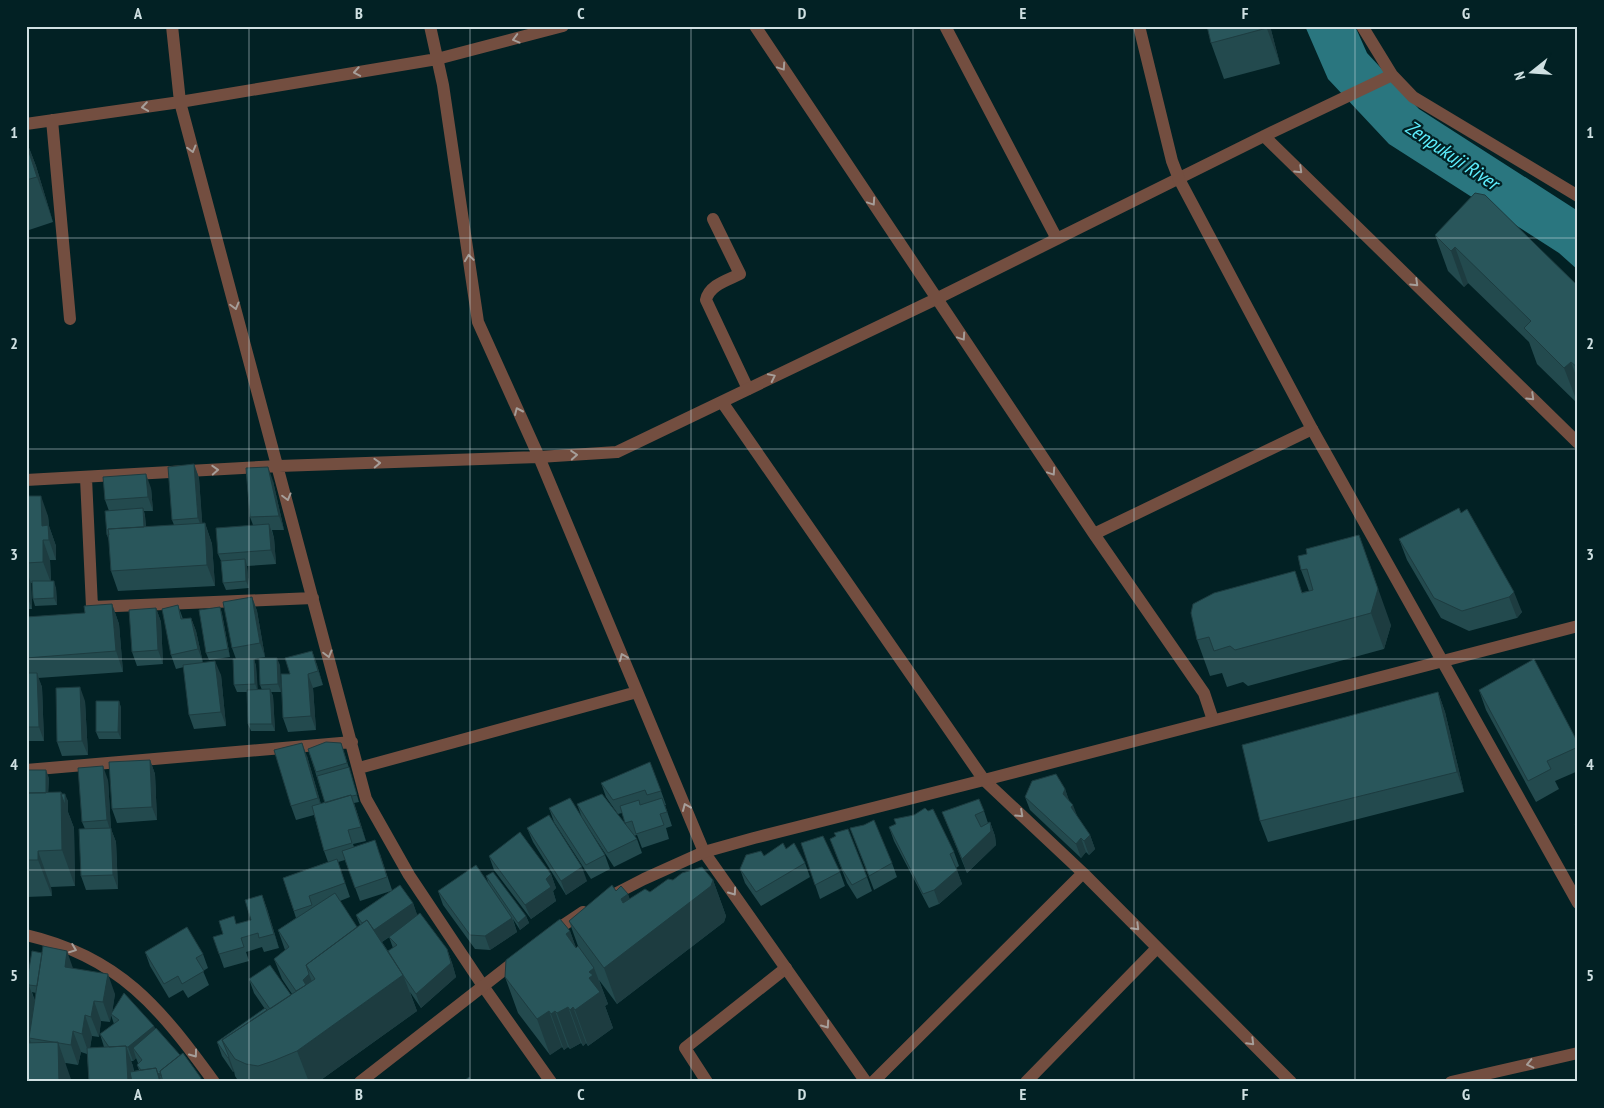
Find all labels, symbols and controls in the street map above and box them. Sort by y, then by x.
text: A [133,3,143,23]
text: B [355,3,363,23]
text: C [577,3,585,23]
text: D [798,3,807,23]
text: E [1020,3,1027,23]
text: F [1242,3,1249,23]
text: G [1462,3,1470,23]
one-way arrow [512,34,520,44]
north arrow [1506,48,1556,98]
one-way arrow [775,62,785,71]
one-way arrow [353,67,361,77]
text: N [1510,70,1529,82]
one-way arrow [141,101,149,112]
water label: Zenpukuji River [1400,114,1506,197]
text: 1 [10,122,18,142]
text: 1 [1586,122,1594,142]
one-way arrow [187,145,197,153]
one-way arrow [1293,164,1302,173]
one-way arrow [865,197,875,206]
one-way arrow [464,253,474,262]
one-way arrow [1409,277,1418,286]
one-way arrow [229,302,240,311]
one-way arrow [956,332,965,341]
text: 2 [10,333,18,353]
text: 2 [1586,333,1594,353]
one-way arrow [767,374,776,384]
one-way arrow [1525,391,1534,400]
one-way arrow [514,407,525,416]
one-way arrow [571,450,579,461]
one-way arrow [374,458,381,468]
one-way arrow [211,465,219,476]
one-way arrow [1046,467,1056,476]
one-way arrow [281,492,291,500]
text: 3 [10,544,18,564]
text: 3 [1586,544,1594,564]
one-way arrow [322,649,333,658]
one-way arrow [618,653,629,662]
text: 4 [10,754,18,774]
text: 4 [1586,754,1594,774]
one-way arrow [681,803,692,812]
one-way arrow [1014,808,1023,817]
one-way arrow [727,886,735,895]
one-way arrow [1131,921,1140,930]
one-way arrow [68,943,77,954]
text: 5 [10,965,18,985]
text: 5 [1586,965,1594,985]
one-way arrow [820,1019,829,1029]
one-way arrow [1245,1036,1254,1045]
one-way arrow [188,1048,197,1058]
one-way arrow [1526,1058,1535,1069]
text: A [133,1084,143,1104]
text: B [355,1084,363,1104]
text: C [577,1084,585,1104]
text: D [798,1084,807,1104]
text: E [1020,1084,1027,1104]
text: F [1242,1084,1249,1104]
text: G [1462,1084,1470,1104]

